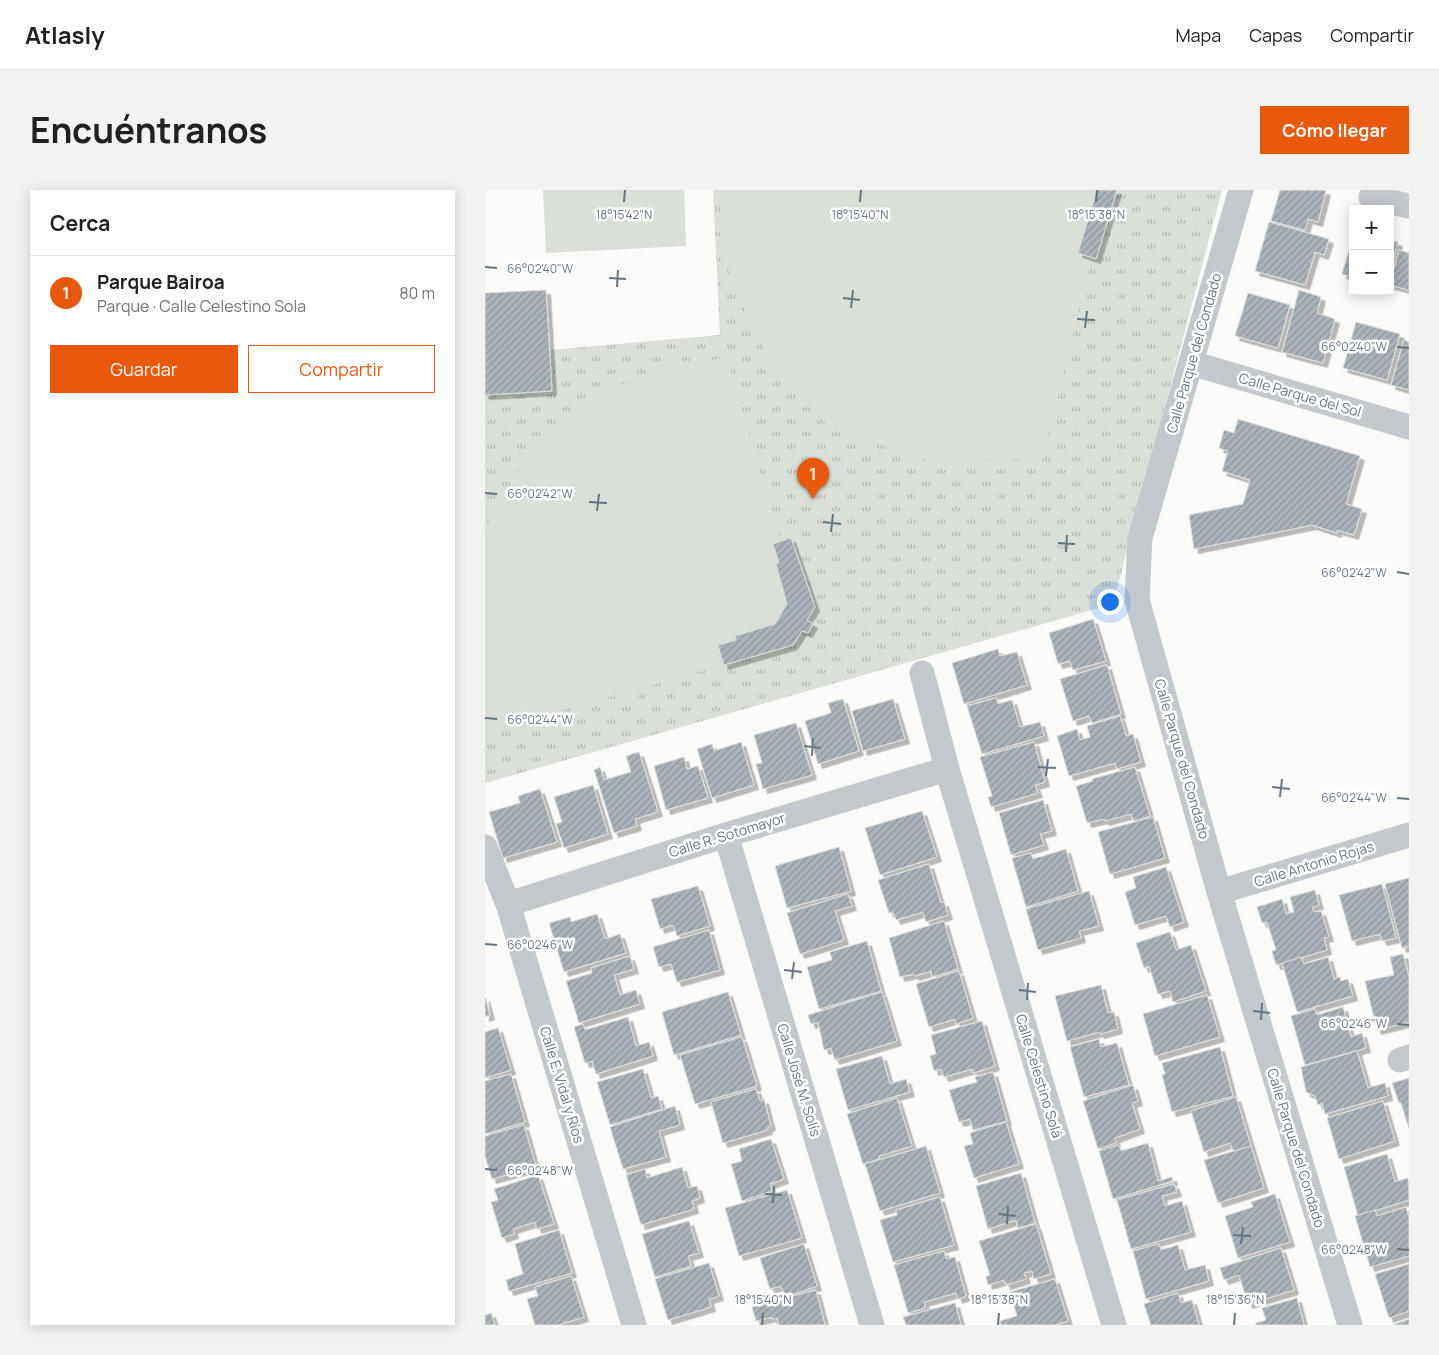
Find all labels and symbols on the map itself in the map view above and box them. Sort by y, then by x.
text: 18°15'42"N [596,206,652,223]
text: 18°15'40"N [831,206,889,223]
text: 18°15'38"N [1067,206,1125,223]
text: 66°02'40"W [507,260,574,277]
street label: Calle Parque del Condado [1162,271,1225,435]
text: 66°02'40"W [1321,338,1388,355]
street label: Calle Parque del Sol [1237,368,1364,421]
pin: 1 [797,458,829,499]
text: 66°02'42"W [507,485,573,502]
text: 66°02'42"W [1321,564,1387,581]
your location [1097,589,1123,615]
street label: Calle Parque del Condado [1151,677,1214,841]
text: 66°02'44"W [507,711,573,728]
text: 66°02'44"W [1321,789,1387,806]
street label: Calle R. Sotomayor [666,808,787,861]
street label: Calle Antonio Rojas [1252,836,1376,891]
text: 66°02'46"W [507,936,574,953]
street label: Calle Celestino Solá [1012,1012,1067,1140]
text: 66°02'46"W [1321,1015,1388,1032]
street label: Calle José M. Solís [773,1021,826,1139]
street label: Calle E. Vidal y Ríos [536,1024,589,1146]
street label: Calle Parque del Condado [1263,1066,1330,1230]
text: 66°02'48"W [507,1162,574,1179]
text: 66°02'48"W [1321,1241,1388,1258]
text: 18°15'40"N [734,1291,792,1308]
text: 18°15'38"N [970,1291,1028,1308]
text: 18°15'36"N [1206,1291,1264,1308]

